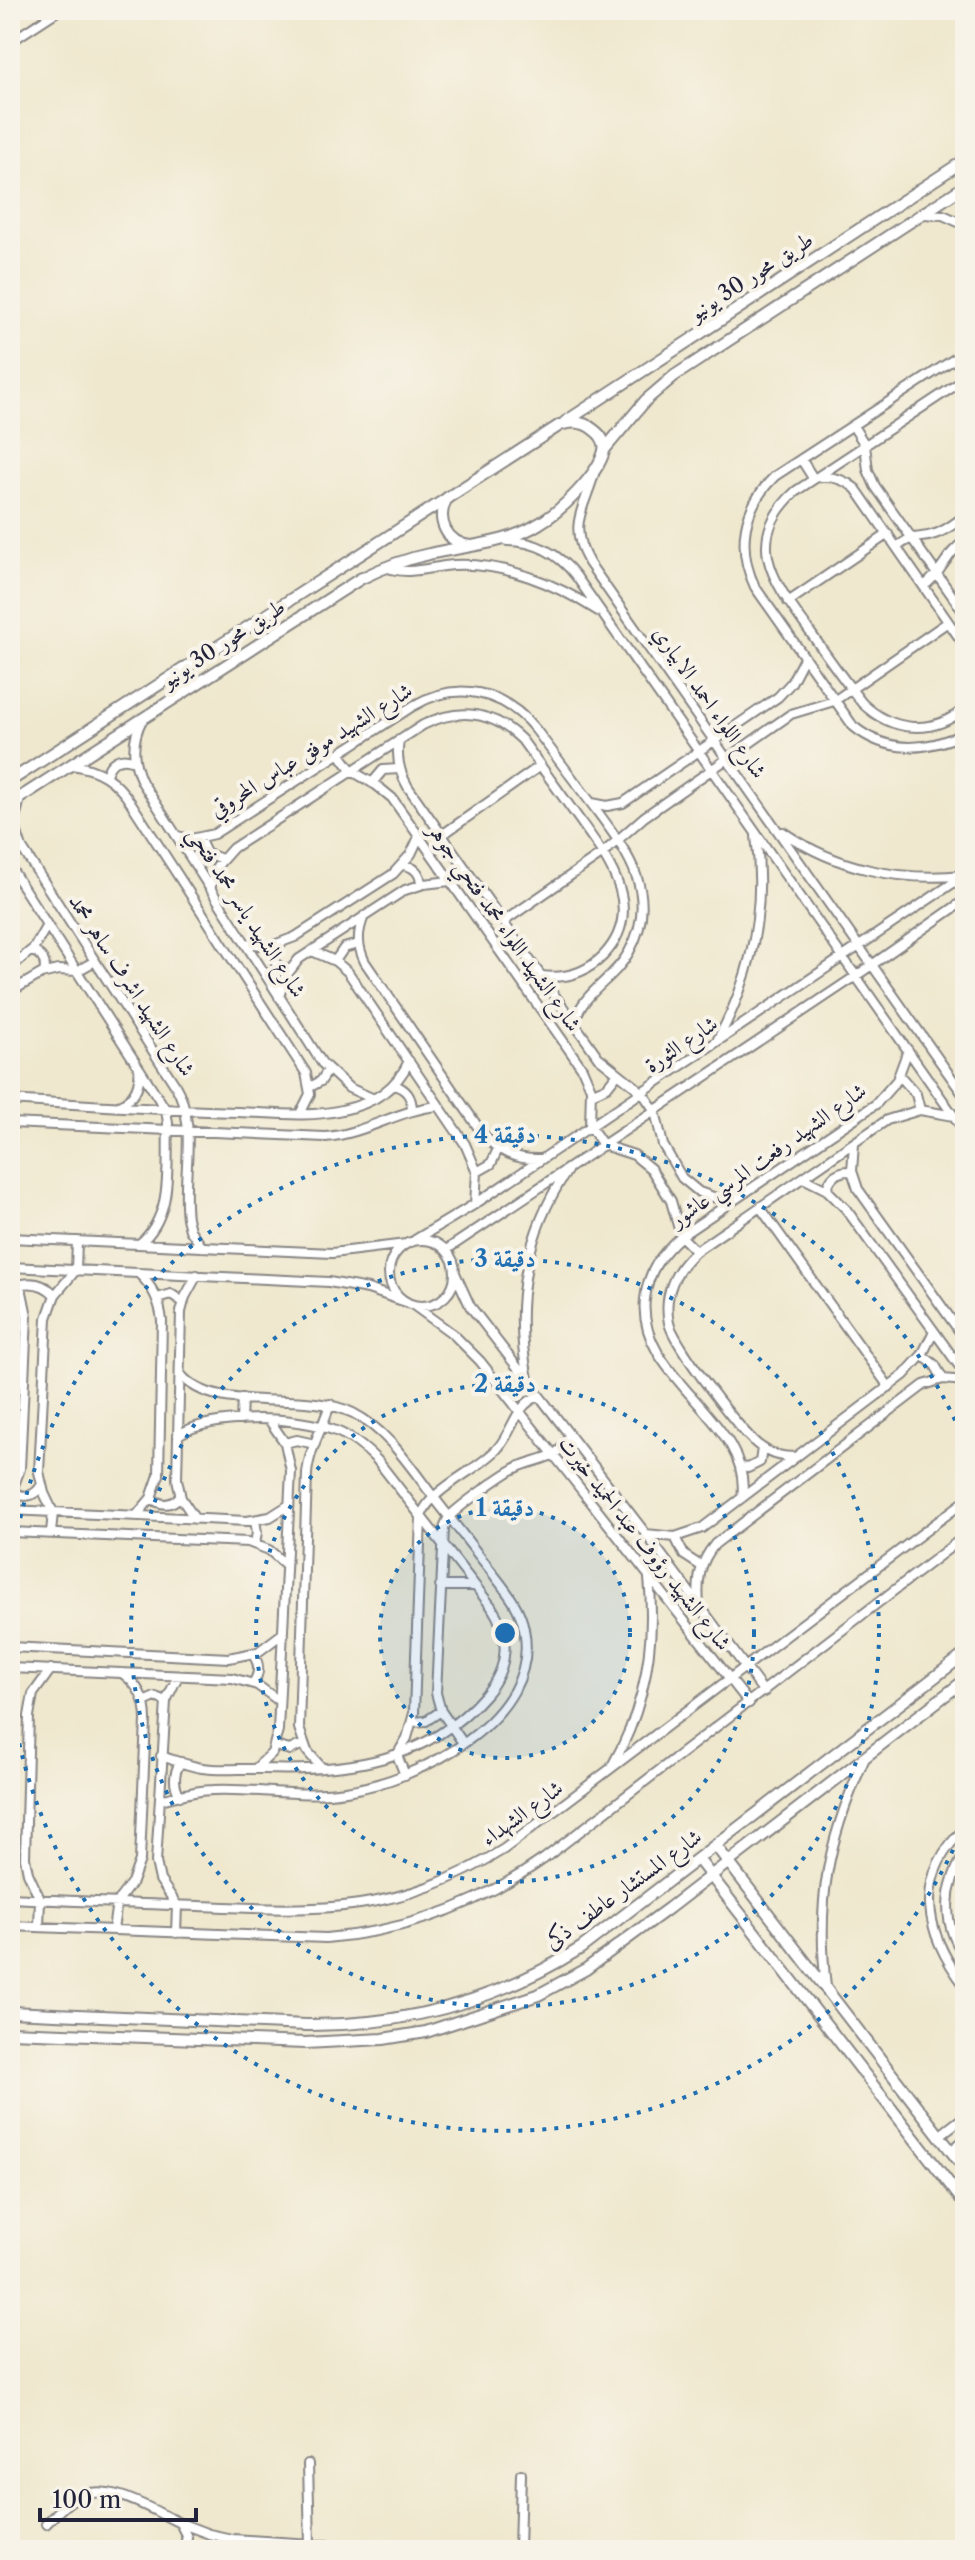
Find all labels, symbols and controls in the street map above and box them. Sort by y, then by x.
street label: طريق محور 30 يونيو [682,226,819,328]
street label: طريق محور 30 يونيو [154,593,291,695]
street label: شارع اللواء احمد الابياري [643,621,773,786]
street label: شارع الشهيد موفق عباس المحروقي [205,677,420,828]
street label: شارع الشهيد اللواء محمد فتحي جوهر [416,816,587,1041]
street label: شارع الشهيد ياسر محمد فتحي [176,822,312,1006]
street label: شارع الشهيد اشرف ساهر محمد [59,889,201,1084]
street label: شارع الثورة [639,1010,726,1082]
street label: شارع الشهيد رفعت المرسي عاشور [663,1077,875,1240]
text: 4 دقيقة [474,1120,536,1149]
text: 3 دقيقة [474,1244,536,1273]
text: 2 دقيقة [474,1369,536,1398]
street label: شارع الشهيد رؤوف عبد الحميد خيرت [549,1430,737,1659]
text: 1 دقيقة [476,1493,534,1522]
centre of rings [491,1619,519,1647]
street label: شارع الشهداء [476,1774,571,1856]
street label: شارع المستشار عاطف ذكى [539,1823,710,1959]
scale bar [40,2472,196,2522]
text: 100 m [52,2485,121,2514]

